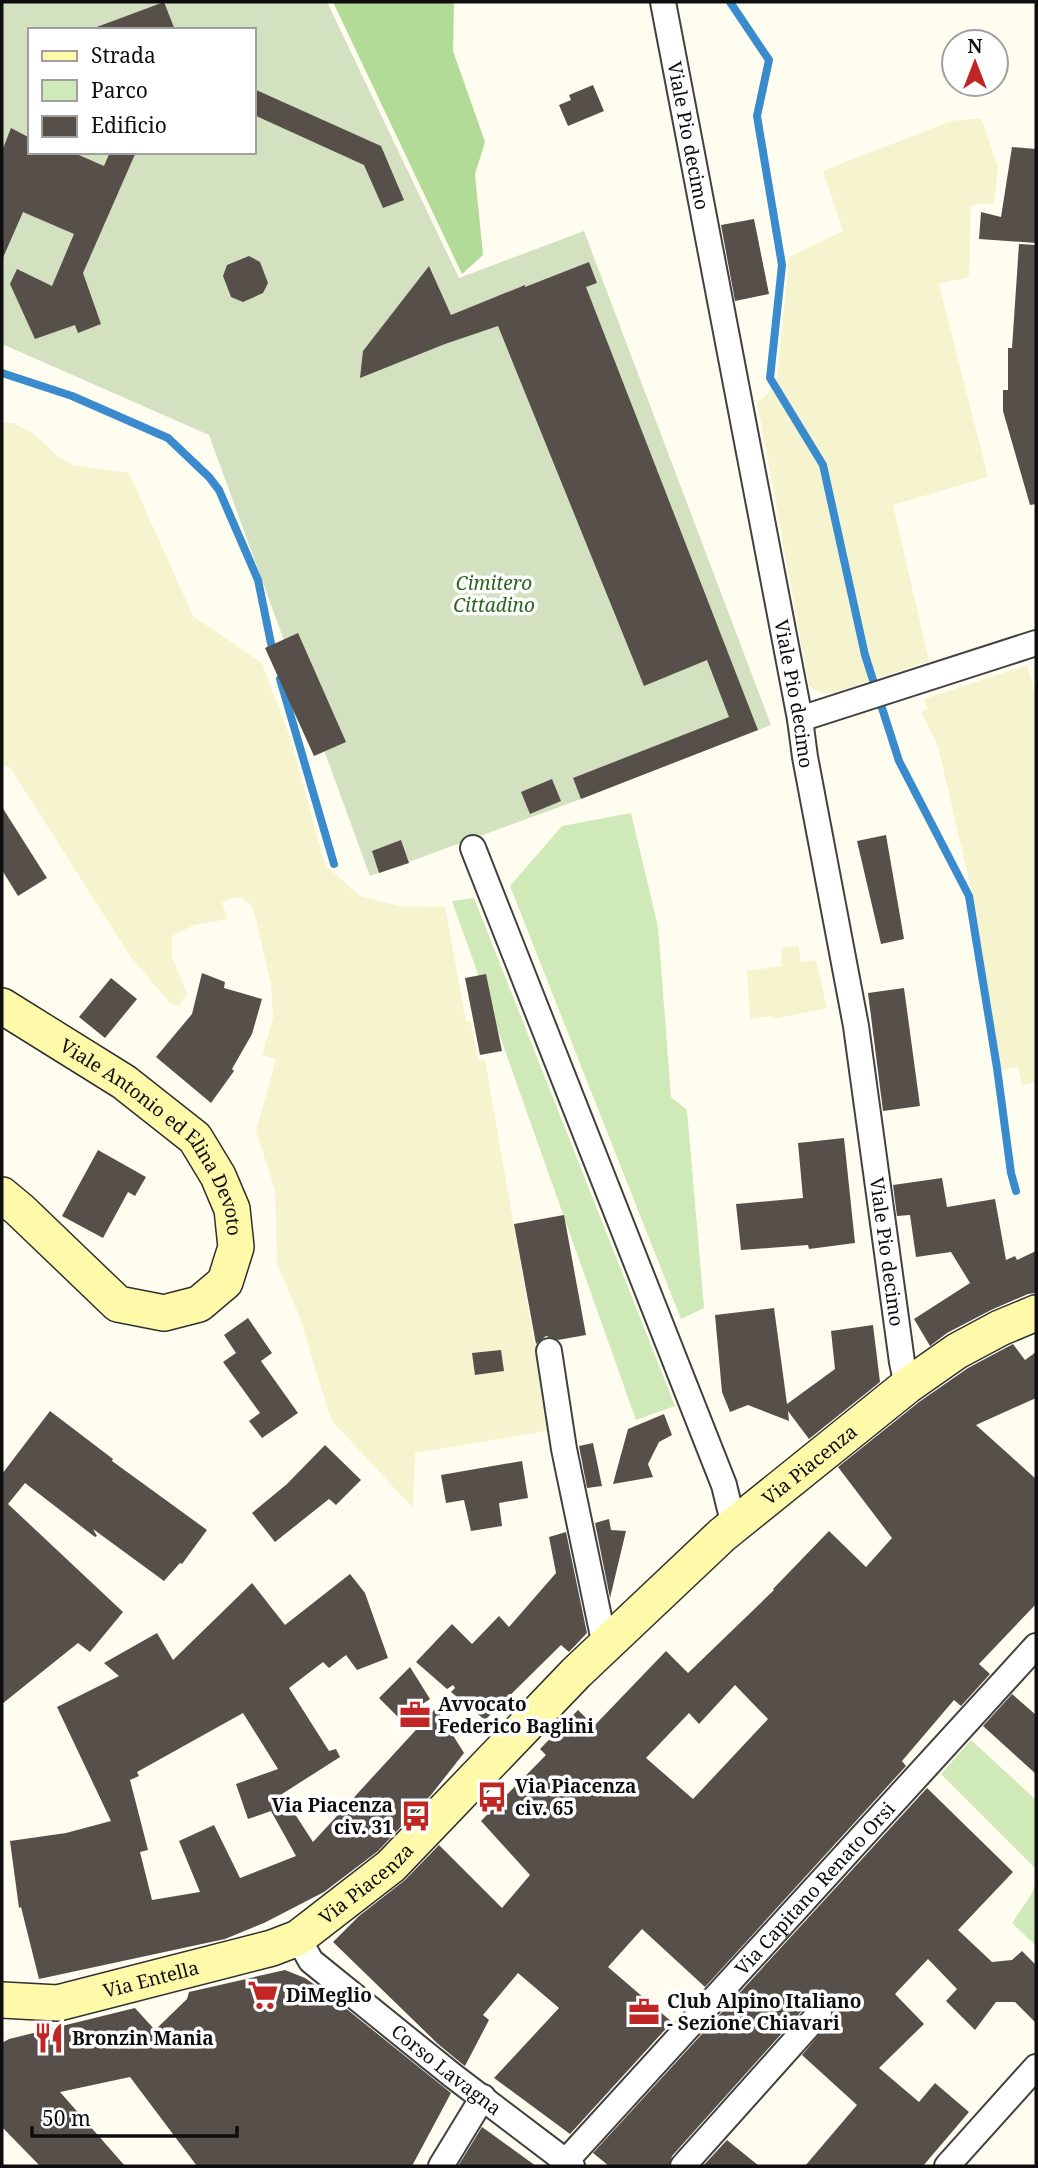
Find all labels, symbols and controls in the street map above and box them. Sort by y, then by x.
legend [28,28,256,154]
north arrow [940,28,1010,98]
text: N [968,33,983,59]
text: Strada [91,41,156,69]
street label: Viale Pio decimo [662,59,715,212]
text: Parco [91,76,148,104]
text: Edificio [91,111,167,139]
park label: Cimitero Cittadino [453,570,535,618]
street label: Viale Pio decimo [768,617,820,770]
street label: Viale Antonio ed Elina Devoto [55,1032,248,1237]
street label: Viale Pio decimo [864,1176,910,1328]
street label: Via Piacenza [756,1418,862,1511]
place label: Avvocato Federico Baglini [438,1691,594,1739]
office icon: Avvocato Federico Baglini [398,1698,432,1732]
place label: Via Piacenza civ. 65 [515,1773,637,1821]
bus stop icon: Via Piacenza civ. 65 [475,1780,509,1814]
place label: Via Piacenza civ. 31 [271,1792,393,1840]
street label: Via Capitano Renato Orsi [729,1796,901,1981]
bus stop icon: Via Piacenza civ. 31 [399,1799,433,1833]
street label: Via Piacenza [313,1837,419,1930]
street label: Via Entella [100,1954,202,2004]
supermarket icon: DiMeglio [246,1978,280,2012]
place label: DiMeglio [286,1982,372,2008]
place label: Club Alpino Italiano - Sezione Chiavari [667,1988,861,2036]
office icon: Club Alpino Italiano - Sezione Chiavari [627,1995,661,2029]
street label: Corso Lavagna [386,2018,507,2121]
restaurant icon: Bronzin Mania [32,2021,66,2055]
place label: Bronzin Mania [72,2025,214,2051]
scale bar [32,2094,236,2138]
text: 50 m [42,2104,91,2132]

